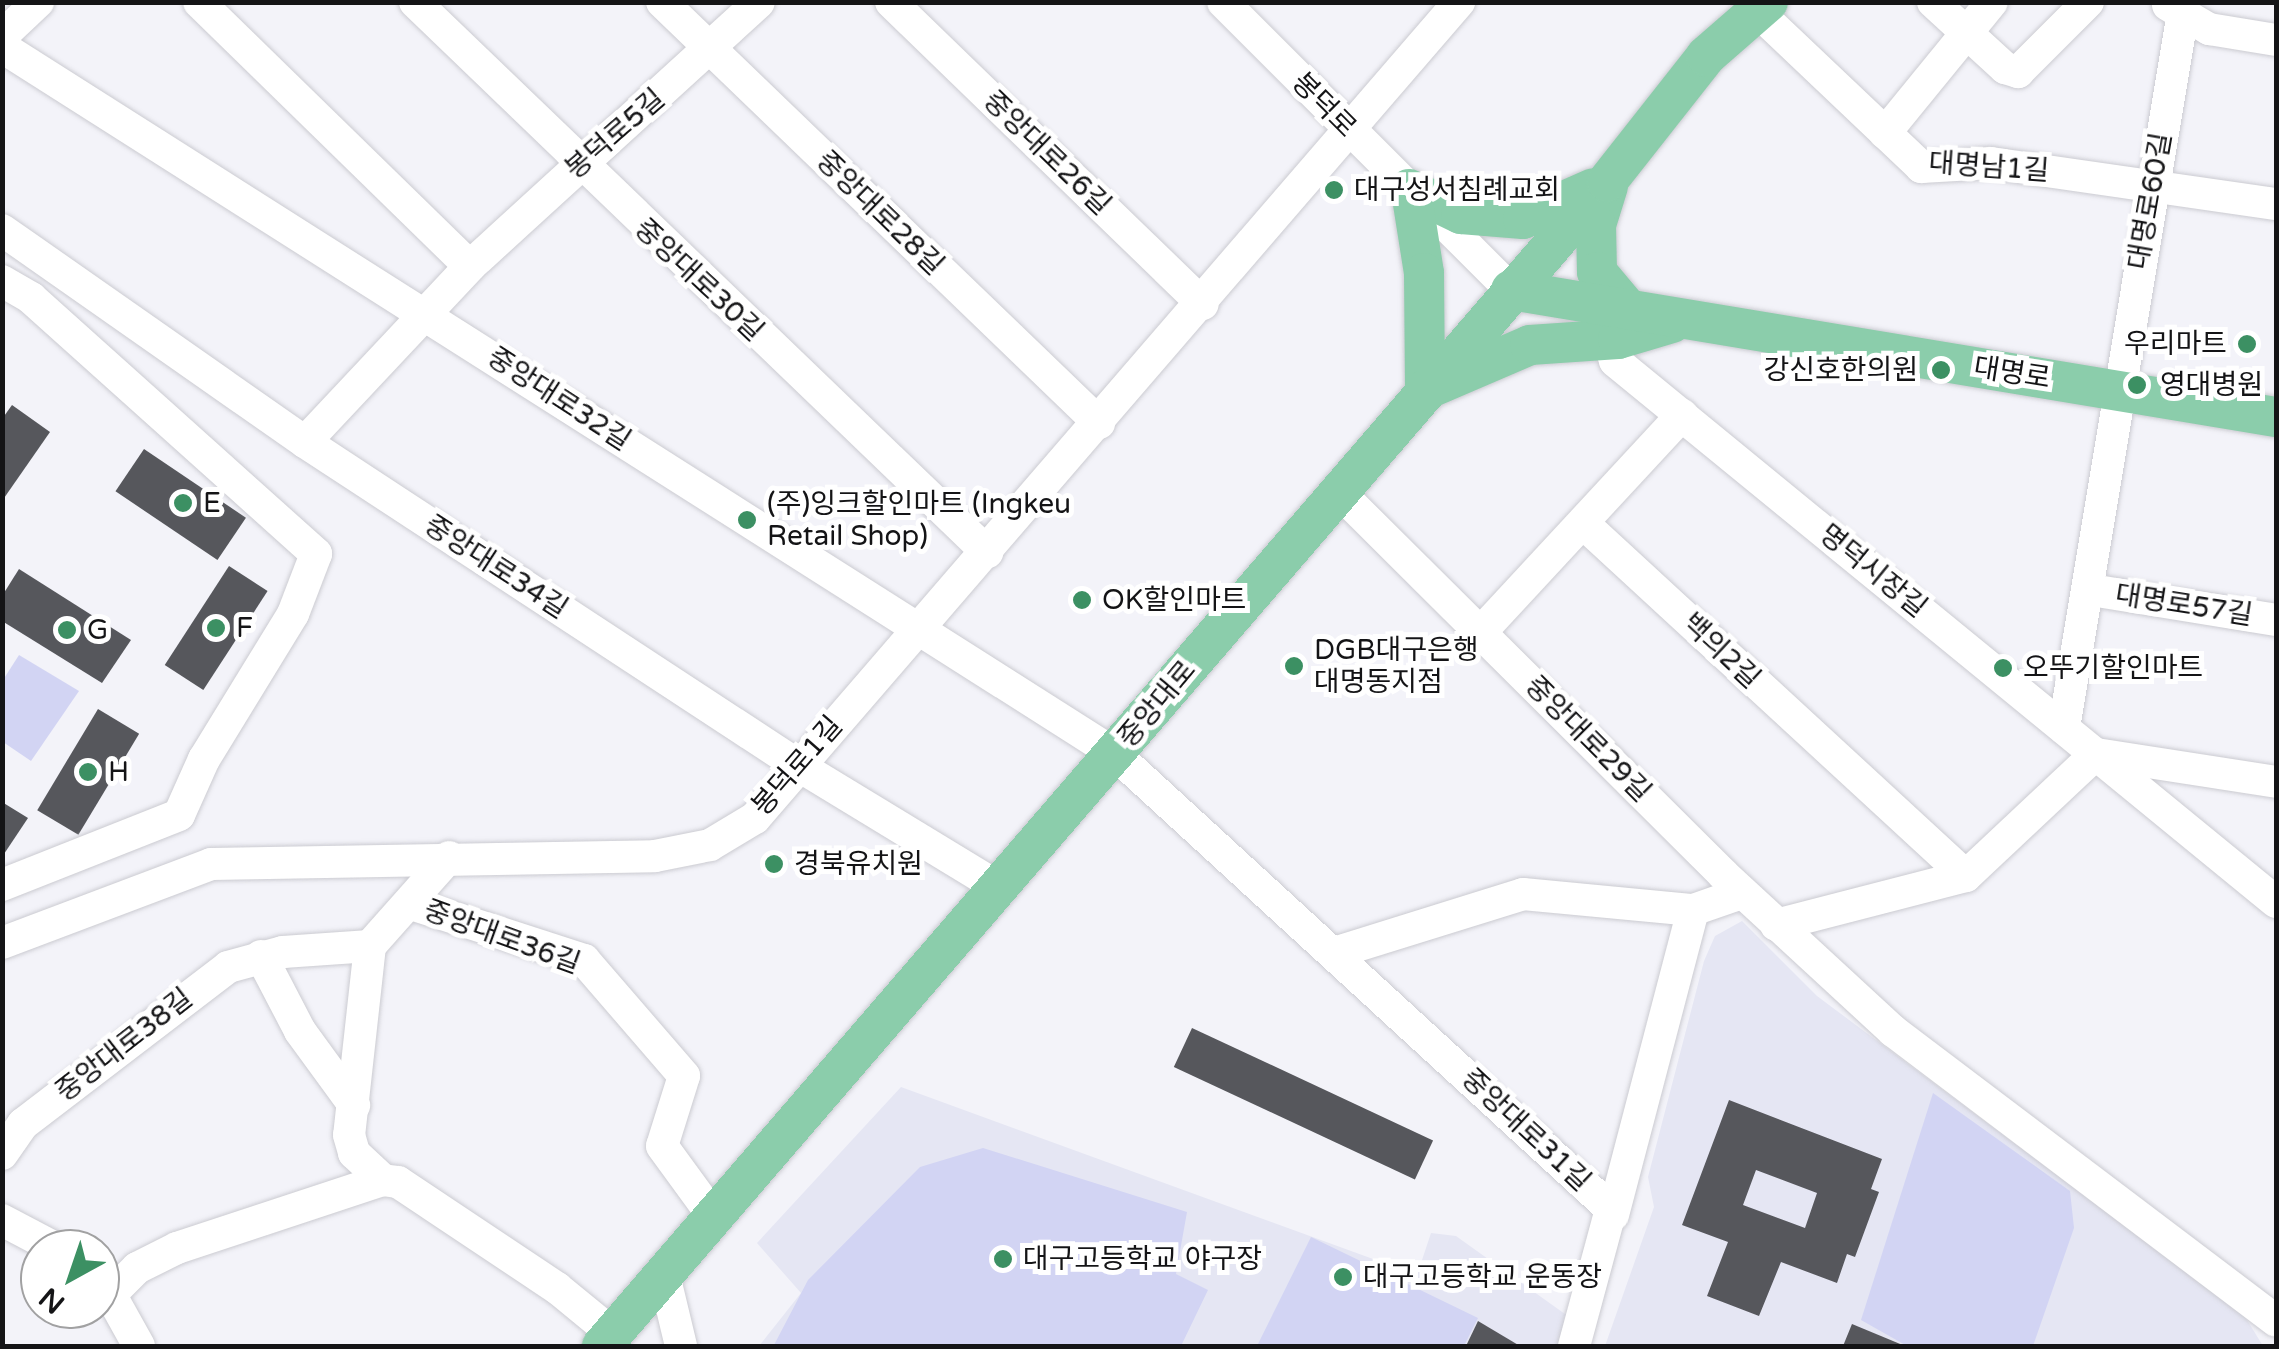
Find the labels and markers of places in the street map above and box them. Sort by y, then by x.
place label: 대구성서침례교회 [1354,173,1560,207]
marker: 대구성서침례교회 [1323,179,1345,201]
place label: 우리마트 [2124,327,2227,361]
marker: 우리마트 [2236,333,2258,355]
place label: 강신호한의원 [1763,353,1918,387]
marker: 강신호한의원 [1928,357,1954,383]
place label: 영대병원 [2160,368,2263,402]
marker: 영대병원 [2124,372,2150,398]
place label: E [203,486,221,520]
place label: (주)잉크할인마트 (Ingkeu Retail Shop) [767,487,1072,553]
marker: E [172,492,194,514]
marker: (주)잉크할인마트 (Ingkeu Retail Shop) [736,509,758,531]
place label: OK할인마트 [1102,583,1247,617]
marker: OK할인마트 [1071,589,1093,611]
place label: F [236,611,253,645]
place label: G [87,613,108,647]
marker: F [205,617,227,639]
marker: G [56,619,78,641]
place label: DGB대구은행 대명동지점 [1314,633,1479,699]
place label: 오뚜기할인마트 [2023,651,2203,685]
marker: DGB대구은행 대명동지점 [1283,655,1305,677]
marker: 오뚜기할인마트 [1992,657,2014,679]
place label: H [108,755,129,789]
marker: H [77,761,99,783]
place label: 경북유치원 [794,847,923,881]
marker: 경북유치원 [763,853,785,875]
place label: 대구고등학교 야구장 [1023,1242,1262,1276]
marker: 대구고등학교 야구장 [992,1248,1014,1270]
place label: 대구고등학교 운동장 [1363,1260,1602,1294]
marker: 대구고등학교 운동장 [1332,1266,1354,1288]

